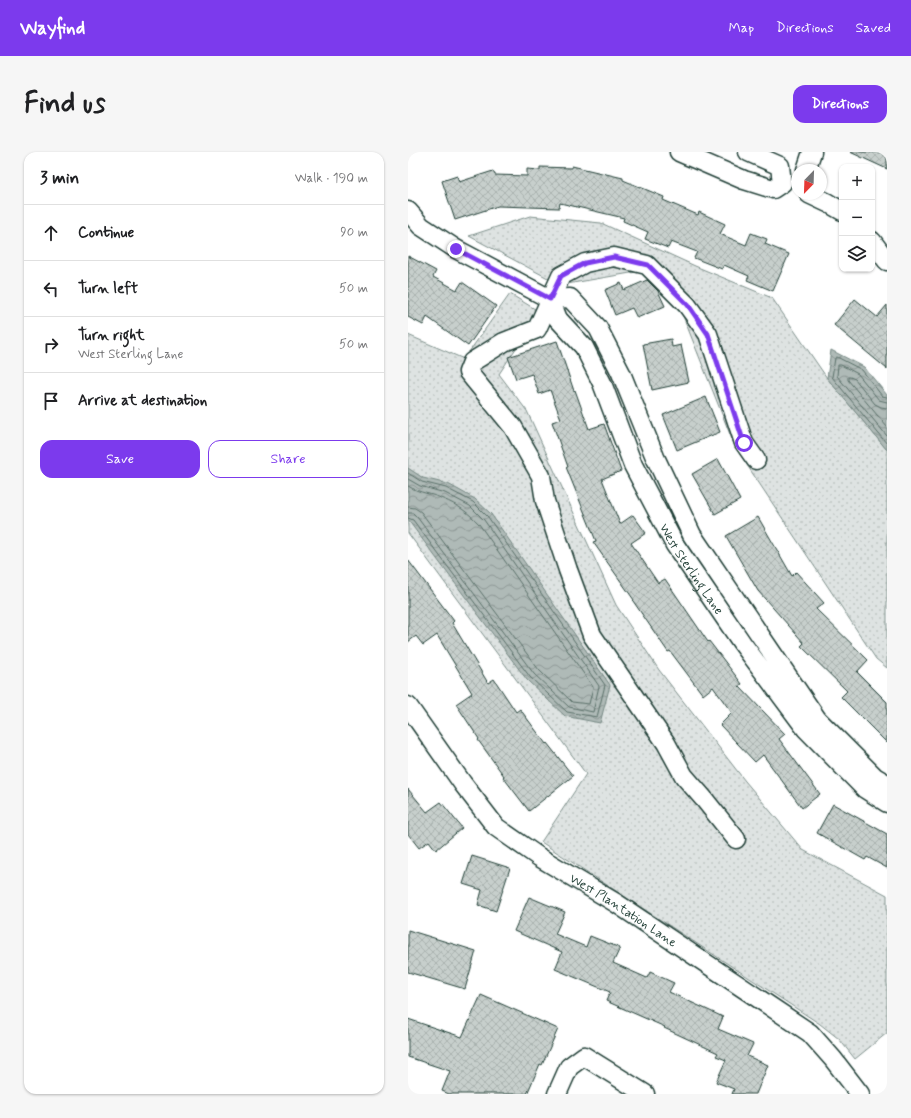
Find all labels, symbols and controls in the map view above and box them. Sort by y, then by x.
text: Wayfind [20,16,85,41]
text: Map [728,19,754,37]
text: Directions [776,19,834,37]
text: Saved [856,19,891,37]
button: Directions [793,85,887,123]
text: Find us [24,86,105,123]
north arrow [791,164,827,200]
map controls [839,164,875,272]
button: + [839,164,875,200]
text: 3 min [40,167,79,189]
text: Walk · 190 m [295,170,368,187]
button: − [839,200,875,236]
icon: ahead [40,222,62,244]
text: Continue [78,223,134,243]
text: 90 m [340,224,368,241]
button: layers [839,236,875,272]
route end [447,240,465,258]
icon: left [40,278,62,300]
text: Turn left [78,279,138,299]
text: 50 m [339,280,368,297]
text: Turn right [78,326,145,346]
icon: right [40,334,62,356]
text: 50 m [339,336,368,353]
text: West Sterling Lane [78,346,183,363]
icon: arrive [40,390,62,412]
text: Arrive at destination [78,391,207,411]
route start [735,434,753,452]
button: Save [40,440,200,478]
button: Share [208,440,368,478]
street label: West Sterling Lane [655,521,727,618]
street label: West Plantation Lane [566,870,680,952]

